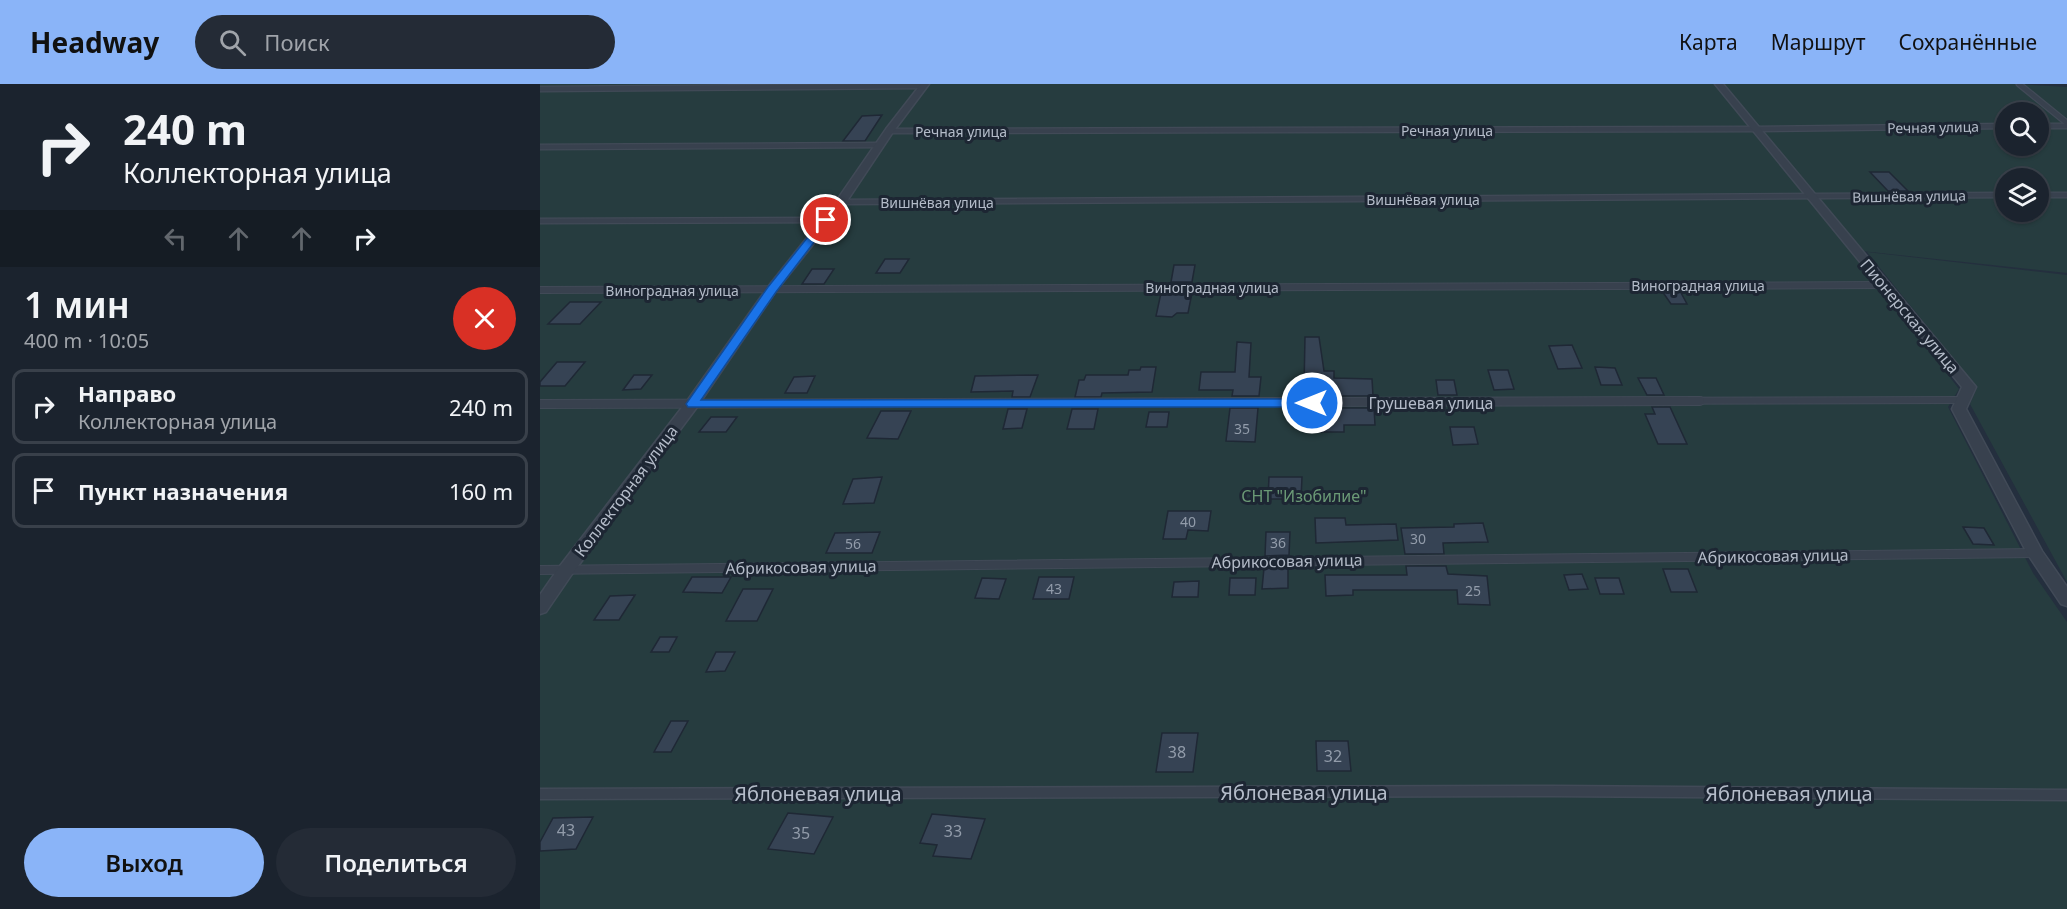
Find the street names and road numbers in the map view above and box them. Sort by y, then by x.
street label: Речная улица [1887,117,1979,137]
street label: Речная улица [1401,121,1493,140]
street label: Речная улица [915,122,1007,141]
street label: Вишнёвая улица [1852,186,1966,206]
street label: Вишнёвая улица [1366,190,1480,209]
street label: Вишнёвая улица [880,193,994,212]
street label: Пионерская улица [1856,254,1964,378]
street label: Виноградная улица [1631,276,1765,295]
street label: Виноградная улица [1145,278,1279,297]
street label: Виноградная улица [605,281,739,300]
street label: Грушевая улица [1369,392,1493,414]
street label: Коллекторная улица [569,421,683,561]
street label: Абрикосовая улица [1697,544,1849,568]
street label: Абрикосовая улица [1211,549,1363,573]
street label: Абрикосовая улица [725,555,877,579]
street label: Яблоневая улица [1220,779,1388,806]
street label: Яблоневая улица [734,780,902,807]
street label: Яблоневая улица [1705,780,1873,807]

